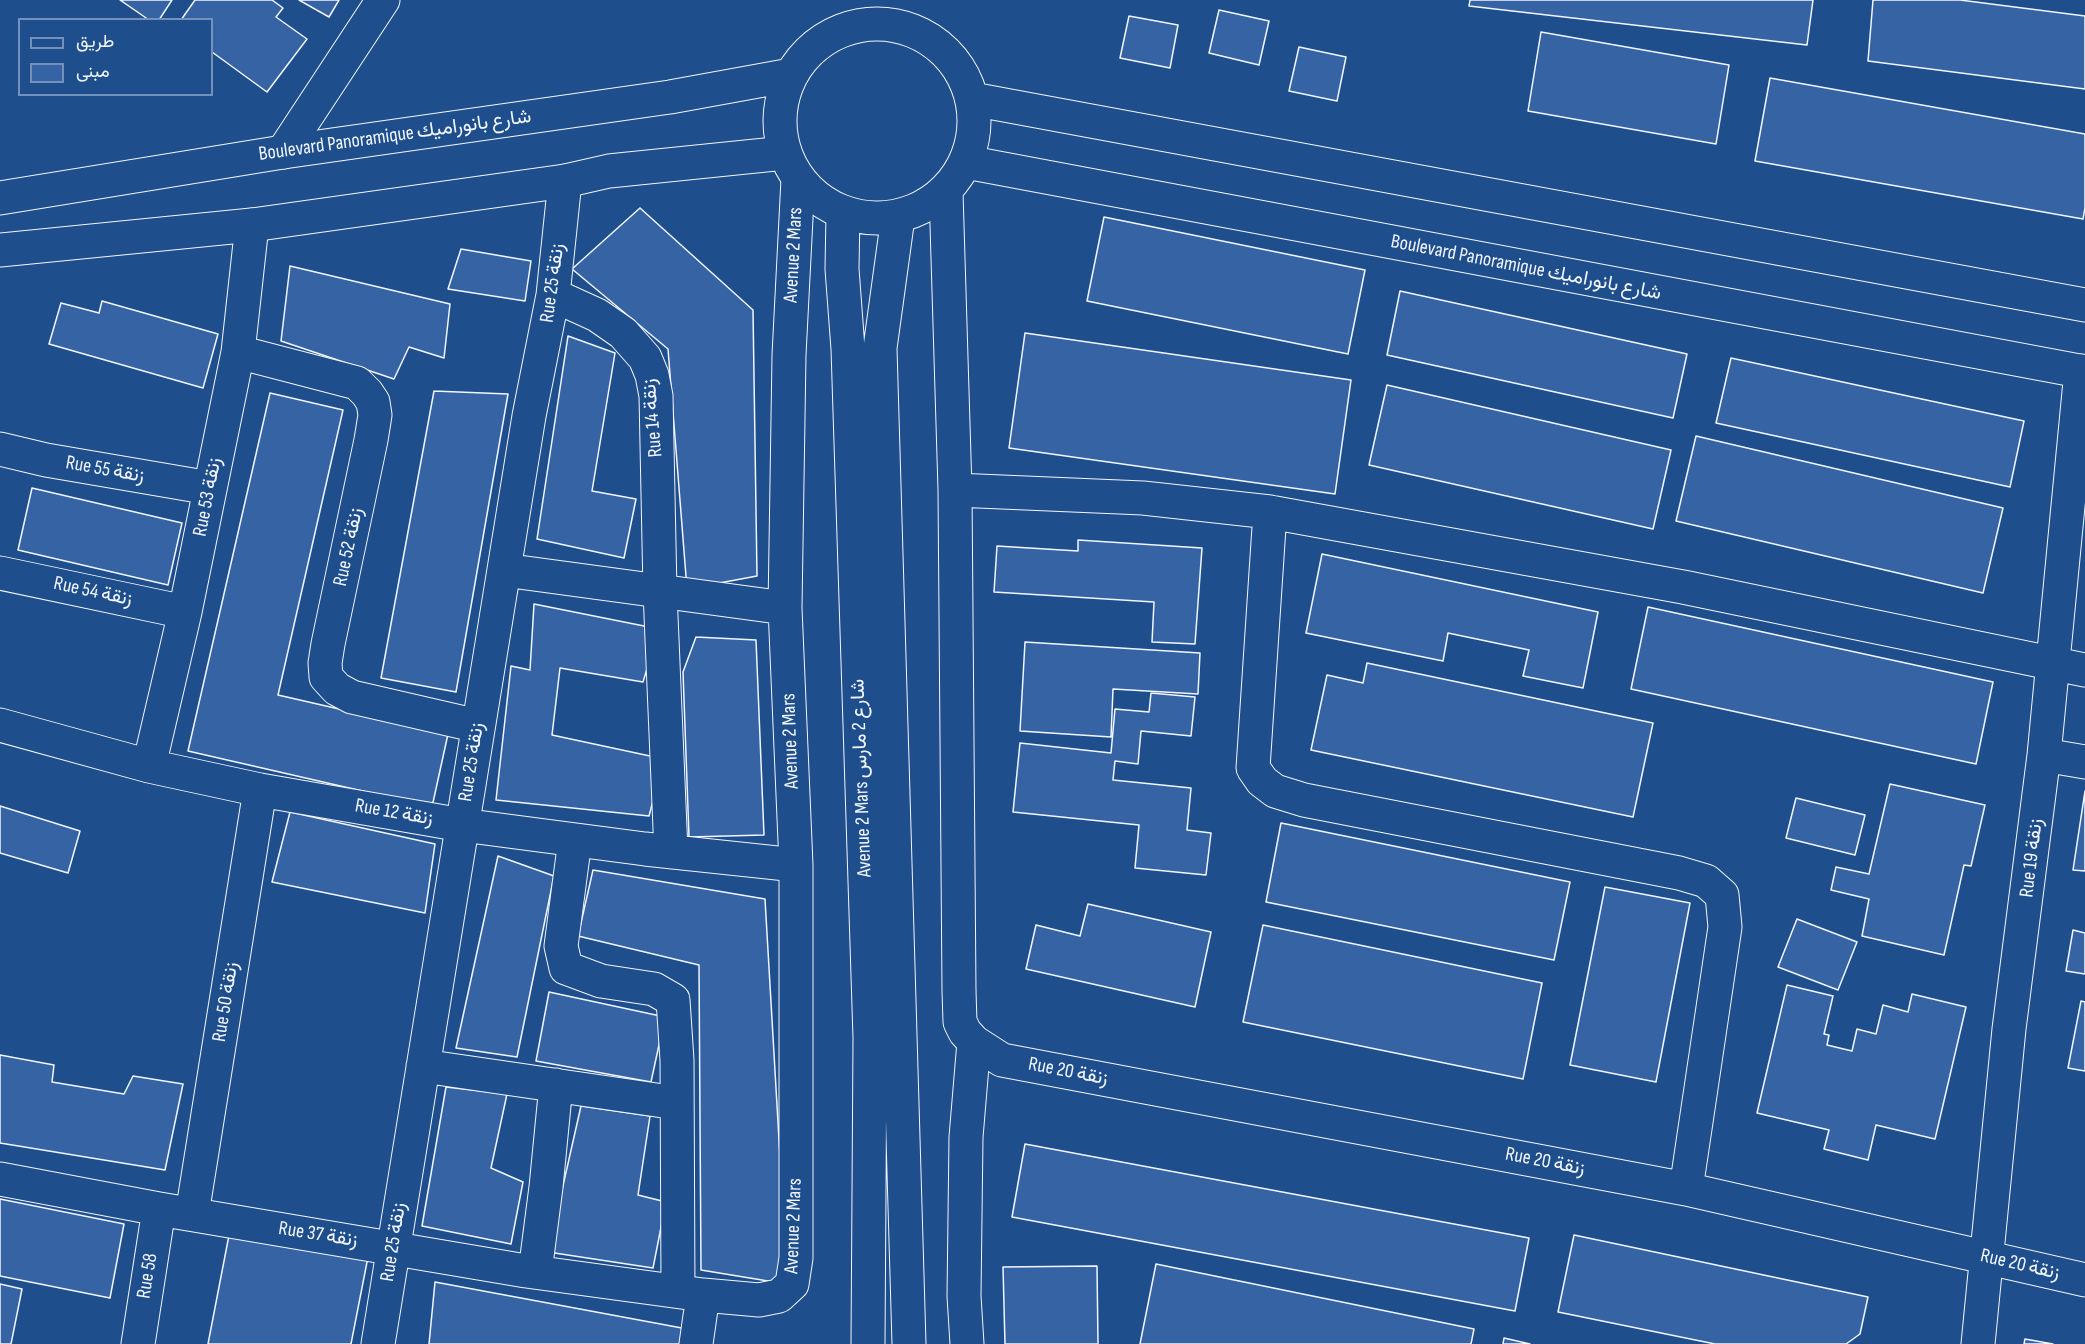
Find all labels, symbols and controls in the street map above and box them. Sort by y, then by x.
legend [18,18,213,96]
text: طريق [76,31,114,52]
text: مبنى [76,61,110,82]
street label: Boulevard Panoramique شارع بانوراميك [257,105,533,167]
street label: Avenue 2 Mars [780,207,808,303]
street label: Boulevard Panoramique شارع بانوراميك [1389,230,1663,306]
street label: Rue 25 زنقة [536,242,570,324]
street label: Rue 14 زنقة [638,378,668,458]
street label: Rue 55 زنقة [64,451,146,489]
street label: Rue 53 زنقة [189,455,227,539]
street label: Rue 52 زنقة [329,505,369,589]
street label: Rue 54 زنقة [51,572,135,612]
street label: Avenue 2 Mars شارع 2 مارس [847,678,877,878]
street label: Avenue 2 Mars [777,693,805,789]
street label: Rue 25 زنقة [454,721,490,803]
street label: Rue 12 زنقة [353,794,435,832]
street label: Rue 19 زنقة [2015,817,2049,899]
street label: Rue 50 زنقة [208,960,244,1044]
street label: Rue 20 زنقة [1026,1053,1110,1091]
street label: Rue 20 زنقة [1503,1143,1587,1181]
street label: Avenue 2 Mars [780,1178,808,1274]
street label: Rue 25 زنقة [376,1201,412,1283]
street label: Rue 37 زنقة [277,1217,359,1253]
street label: Rue 20 زنقة [1978,1244,2062,1286]
street label: Rue 58 [133,1252,163,1300]

